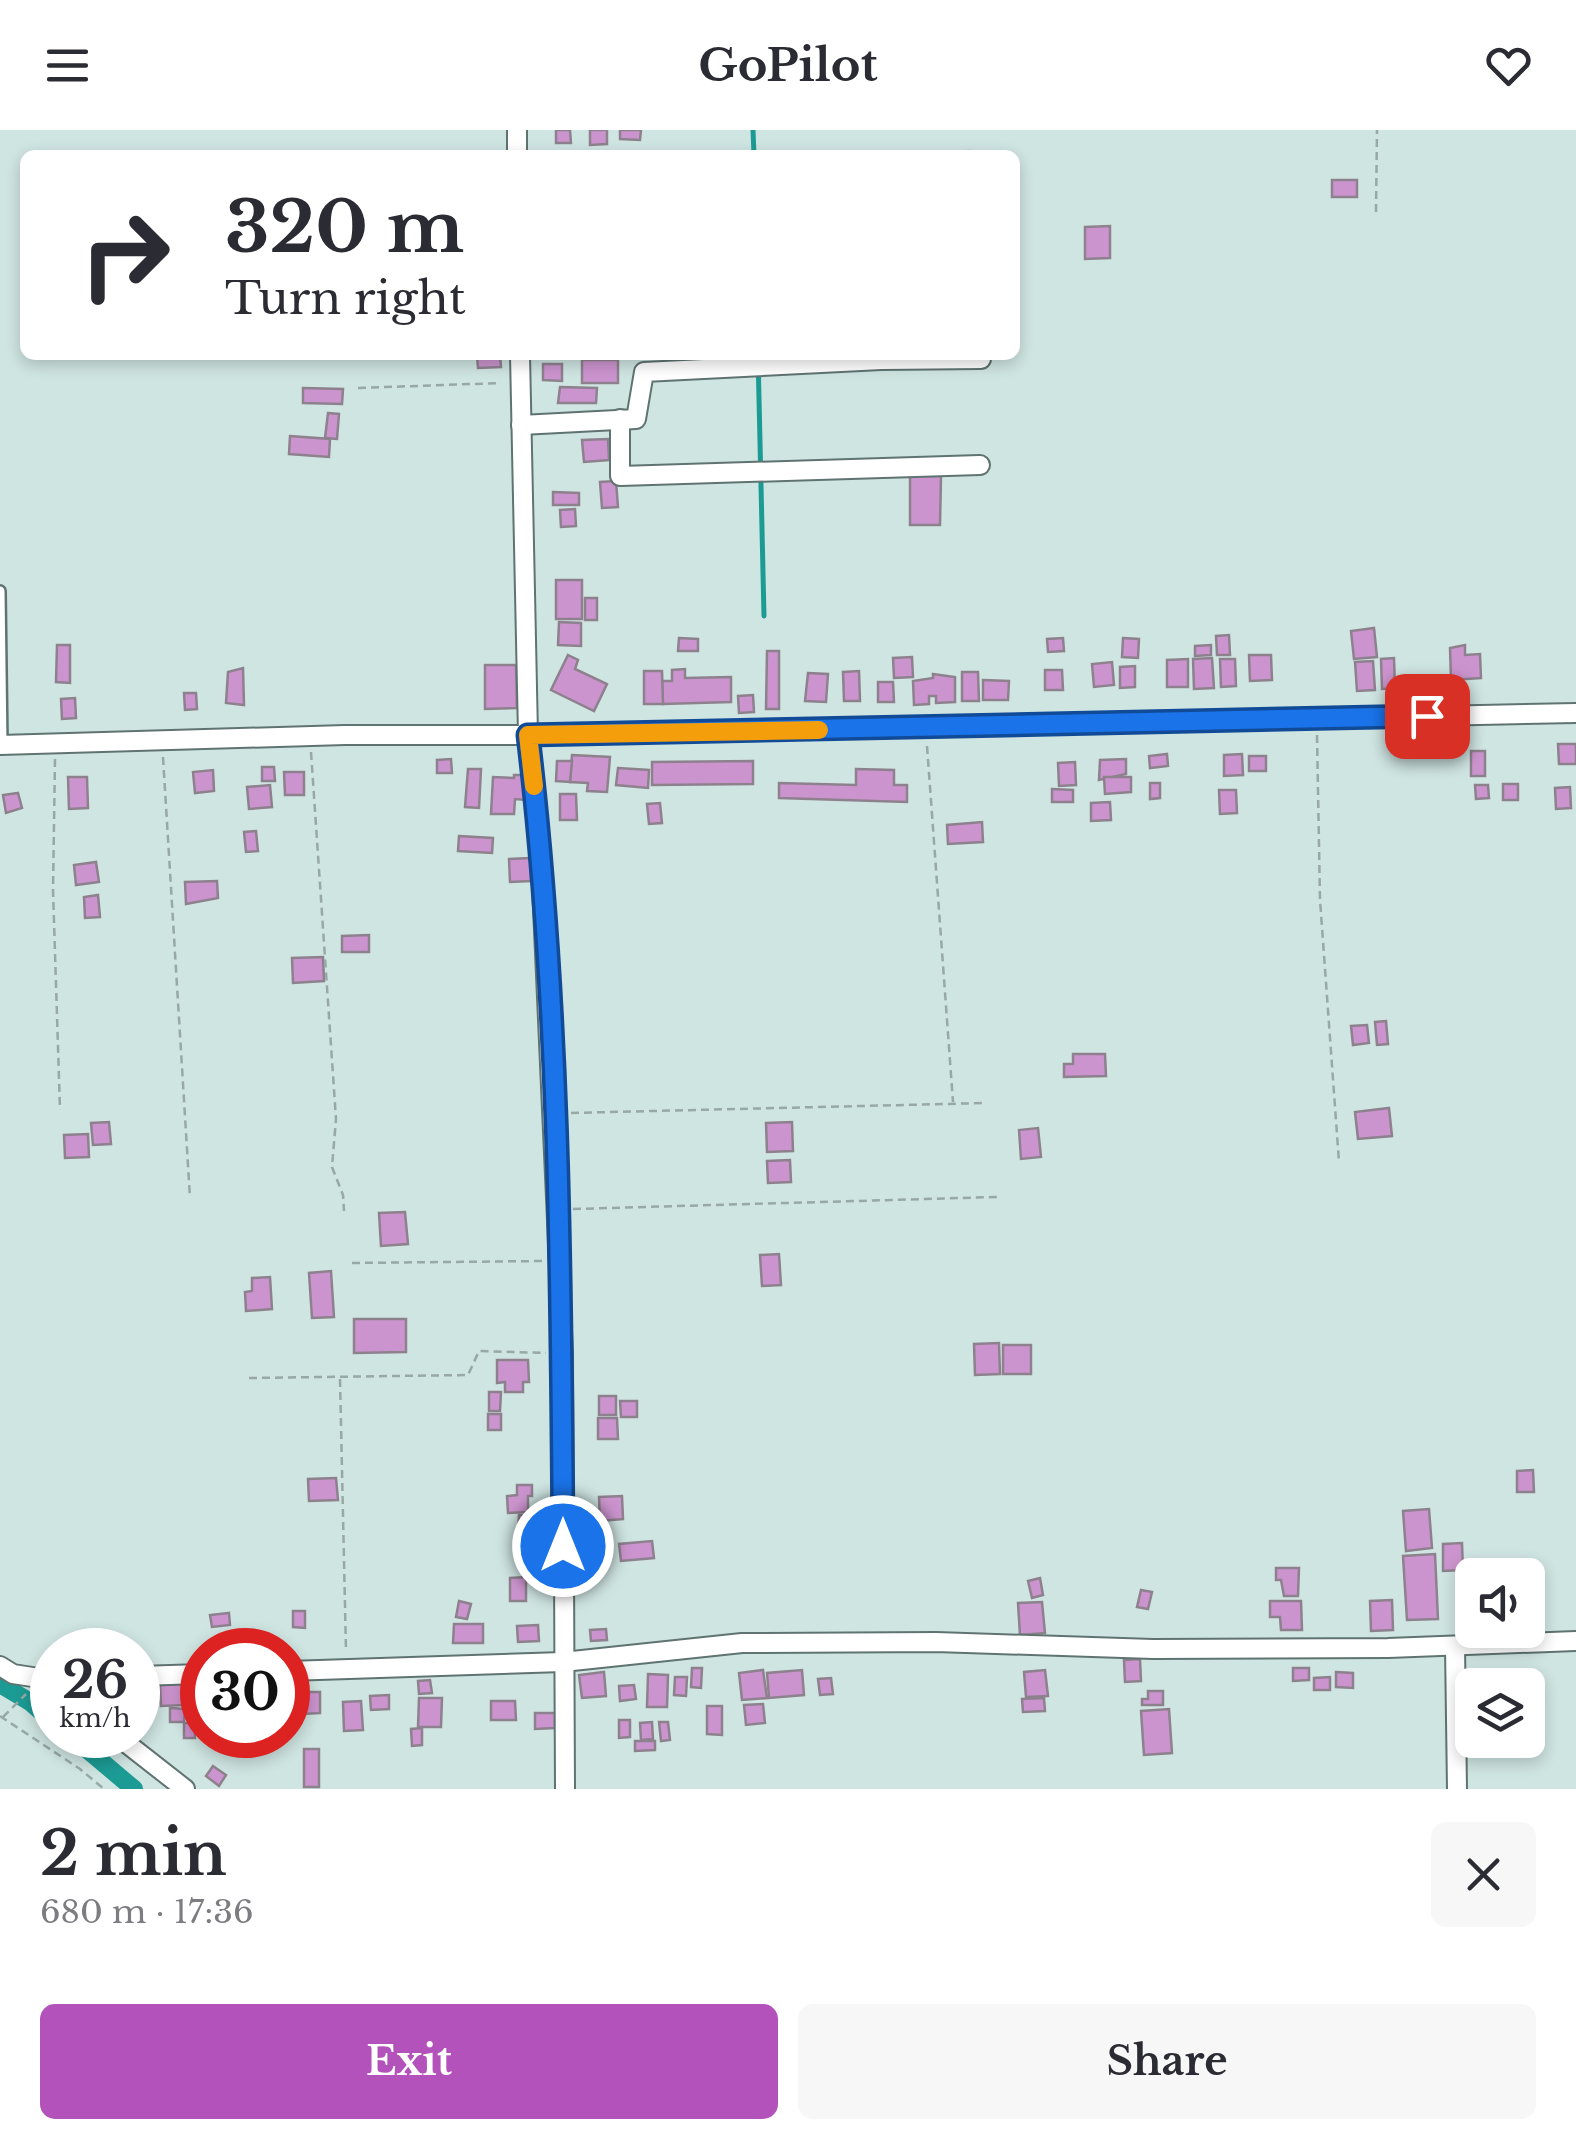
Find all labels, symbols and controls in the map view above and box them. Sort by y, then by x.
text: GoPilot [698,37,878,93]
icon: menu [40,38,95,93]
icon: heart [1481,38,1536,93]
text: 320 m [225,184,464,271]
icon: right [60,190,190,320]
text: Turn right [225,270,466,326]
pin [1385,674,1470,759]
icon: arrive [1400,689,1455,744]
position arrow [511,1494,615,1598]
map controls [1455,1558,1545,1758]
button: sound [1455,1558,1545,1648]
speed limit sign: 30 [180,1628,310,1758]
text: 26 [62,1649,128,1712]
button: layers [1455,1668,1545,1758]
text: km/h [60,1703,130,1734]
text: 2 min [40,1817,227,1891]
button: close [1431,1822,1536,1927]
text: 680 m · 17:36 [40,1892,254,1932]
button: Exit [40,2004,778,2119]
button: Share [798,2004,1536,2119]

